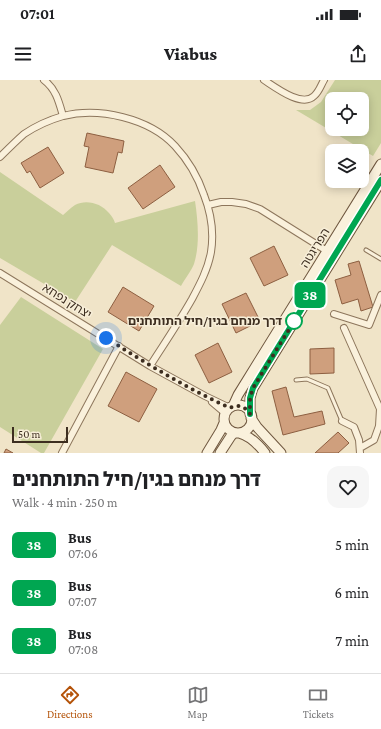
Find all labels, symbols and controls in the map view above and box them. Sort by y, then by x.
text: 07:01 [20,6,55,22]
icon: menu [12,43,34,65]
icon: share [347,43,369,65]
text: Viabus [164,44,217,64]
map controls [325,92,369,188]
button: locate [325,92,369,136]
button: layers [325,144,369,188]
street label: הפריגטה [297,226,333,270]
street label: יצחק נפחא [40,280,94,322]
line badge: 38 [292,282,328,308]
text: 38 [303,287,317,303]
marker: דרך מנחם בגין/חיל התותחנים [285,312,303,330]
place label: דרך מנחם בגין/חיל התותחנים [128,314,282,328]
your location [96,328,116,348]
scale bar [12,425,68,444]
text: 50 m [18,428,40,440]
button: heart [327,466,369,508]
text: דרך מנחם בגין/חיל התותחנים [12,469,261,490]
text: Walk · 4 min · 250 m [12,495,117,510]
text: Bus [68,530,91,546]
text: 38 [27,537,41,553]
text: 5 min [335,537,369,553]
text: 07:06 [68,546,98,561]
text: Bus [68,578,91,594]
text: 38 [27,585,41,601]
text: 6 min [335,585,369,601]
text: 07:07 [68,594,97,609]
text: Bus [68,626,91,642]
text: 38 [27,633,41,649]
text: 7 min [335,633,369,649]
text: 07:08 [68,642,98,657]
tab: Directions [47,684,93,720]
tab: Map [187,684,209,720]
tab: Tickets [303,684,334,720]

